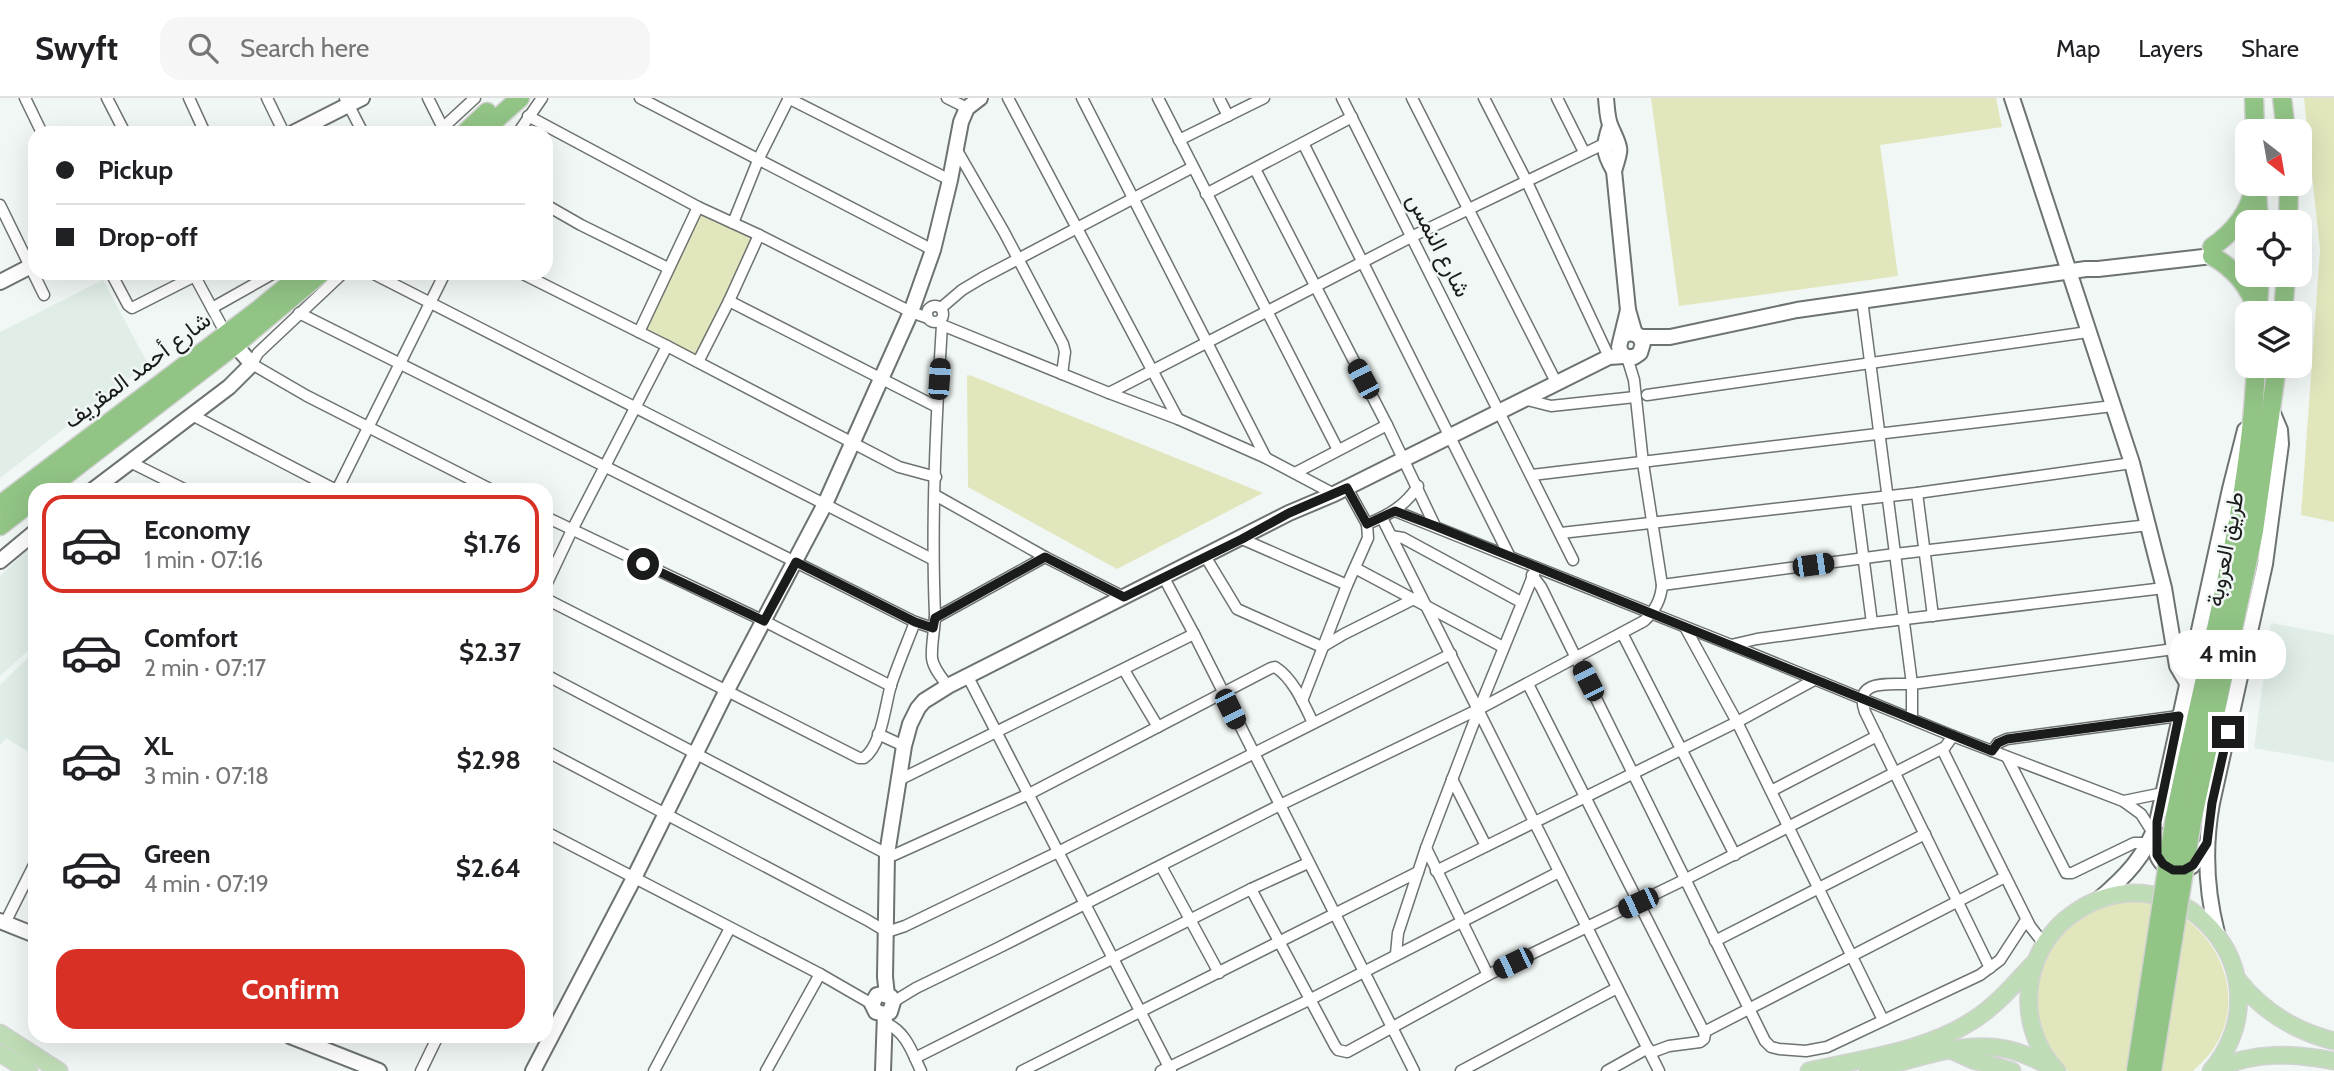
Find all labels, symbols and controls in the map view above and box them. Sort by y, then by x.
search box [160,17,650,80]
text: Swyft [35,28,118,68]
icon: search [184,29,222,67]
text: Search here [240,32,369,64]
text: Map [2056,34,2100,63]
text: Layers [2138,34,2203,63]
text: Share [2241,34,2299,63]
north arrow [2235,119,2312,196]
map controls [2235,119,2312,378]
text: Pickup [98,154,173,186]
street label: شارع النمس [1399,188,1477,303]
button: locate [2235,210,2312,287]
text: Drop-off [98,221,198,253]
button: layers [2235,301,2312,378]
street label: شارع أحمد المقريف [58,306,217,436]
car [1344,356,1383,402]
car [928,357,951,401]
street label: طريق العروبة [2200,489,2251,609]
icon: car [60,513,123,576]
text: Economy [144,514,250,546]
text: $1.76 [463,528,521,560]
text: 1 min · 07:16 [144,546,263,574]
route start [627,548,659,580]
car [1791,552,1836,578]
icon: car [60,621,123,684]
text: Comfort [144,622,238,654]
callout: 4 min [2170,630,2286,680]
text: $2.37 [459,636,521,668]
text: 4 min [2199,640,2257,668]
text: 2 min · 07:17 [144,654,266,682]
car [1570,658,1607,704]
car [1212,686,1249,732]
route end [2212,716,2244,748]
icon: car [60,729,123,792]
text: XL [144,730,173,762]
text: $2.98 [456,744,521,776]
text: 3 min · 07:18 [144,762,269,790]
icon: car [60,837,123,900]
text: Green [144,838,211,870]
text: $2.64 [456,852,521,884]
text: 4 min · 07:19 [144,870,269,898]
car [1615,885,1662,921]
car [1490,944,1537,982]
button: Confirm [56,949,525,1029]

